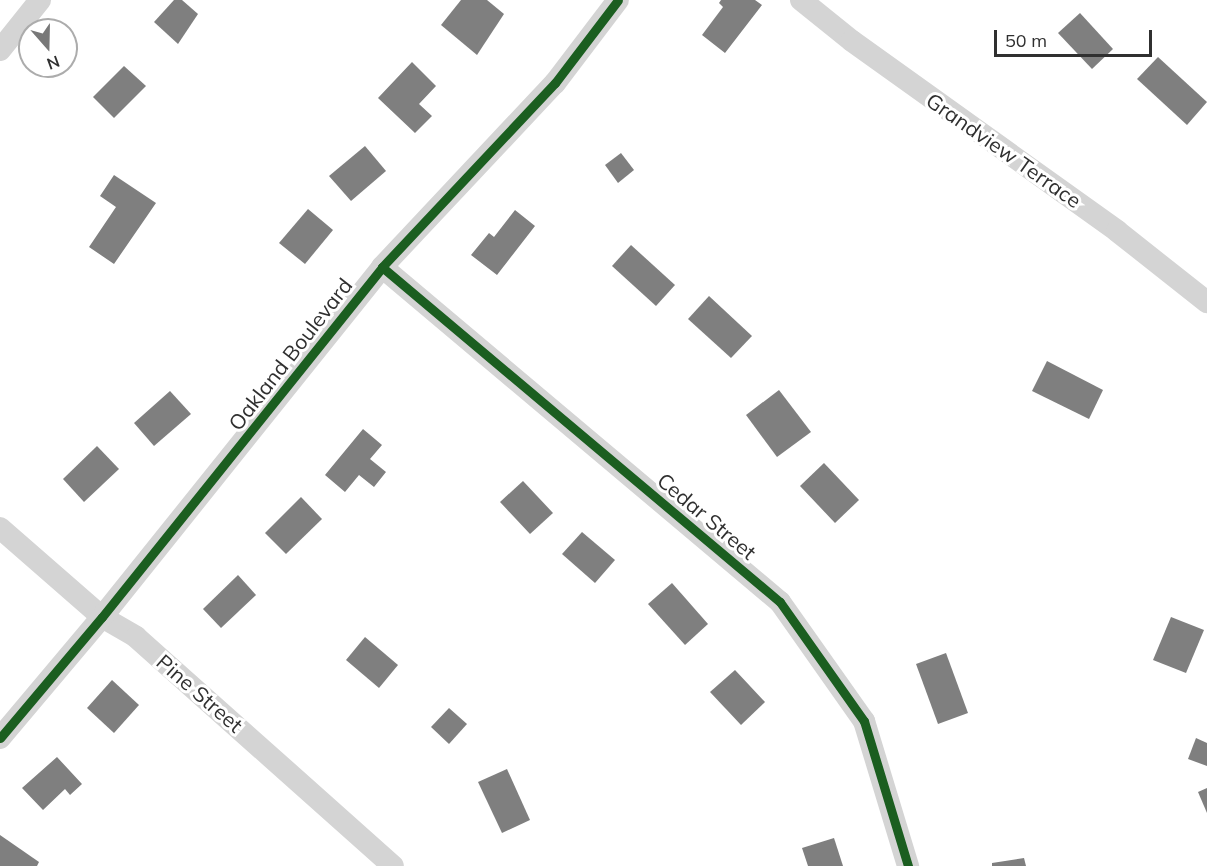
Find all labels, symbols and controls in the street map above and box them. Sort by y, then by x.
north arrow [18,18,78,78]
scale bar [997,18,1154,56]
text: 50 m [1005,29,1047,52]
text: N [44,52,63,75]
street label: Grandview Terrace [922,87,1086,213]
street label: Oakland Boulevard [223,273,357,435]
street label: Cedar Street [652,467,762,565]
street label: Pine Street [152,649,248,737]

